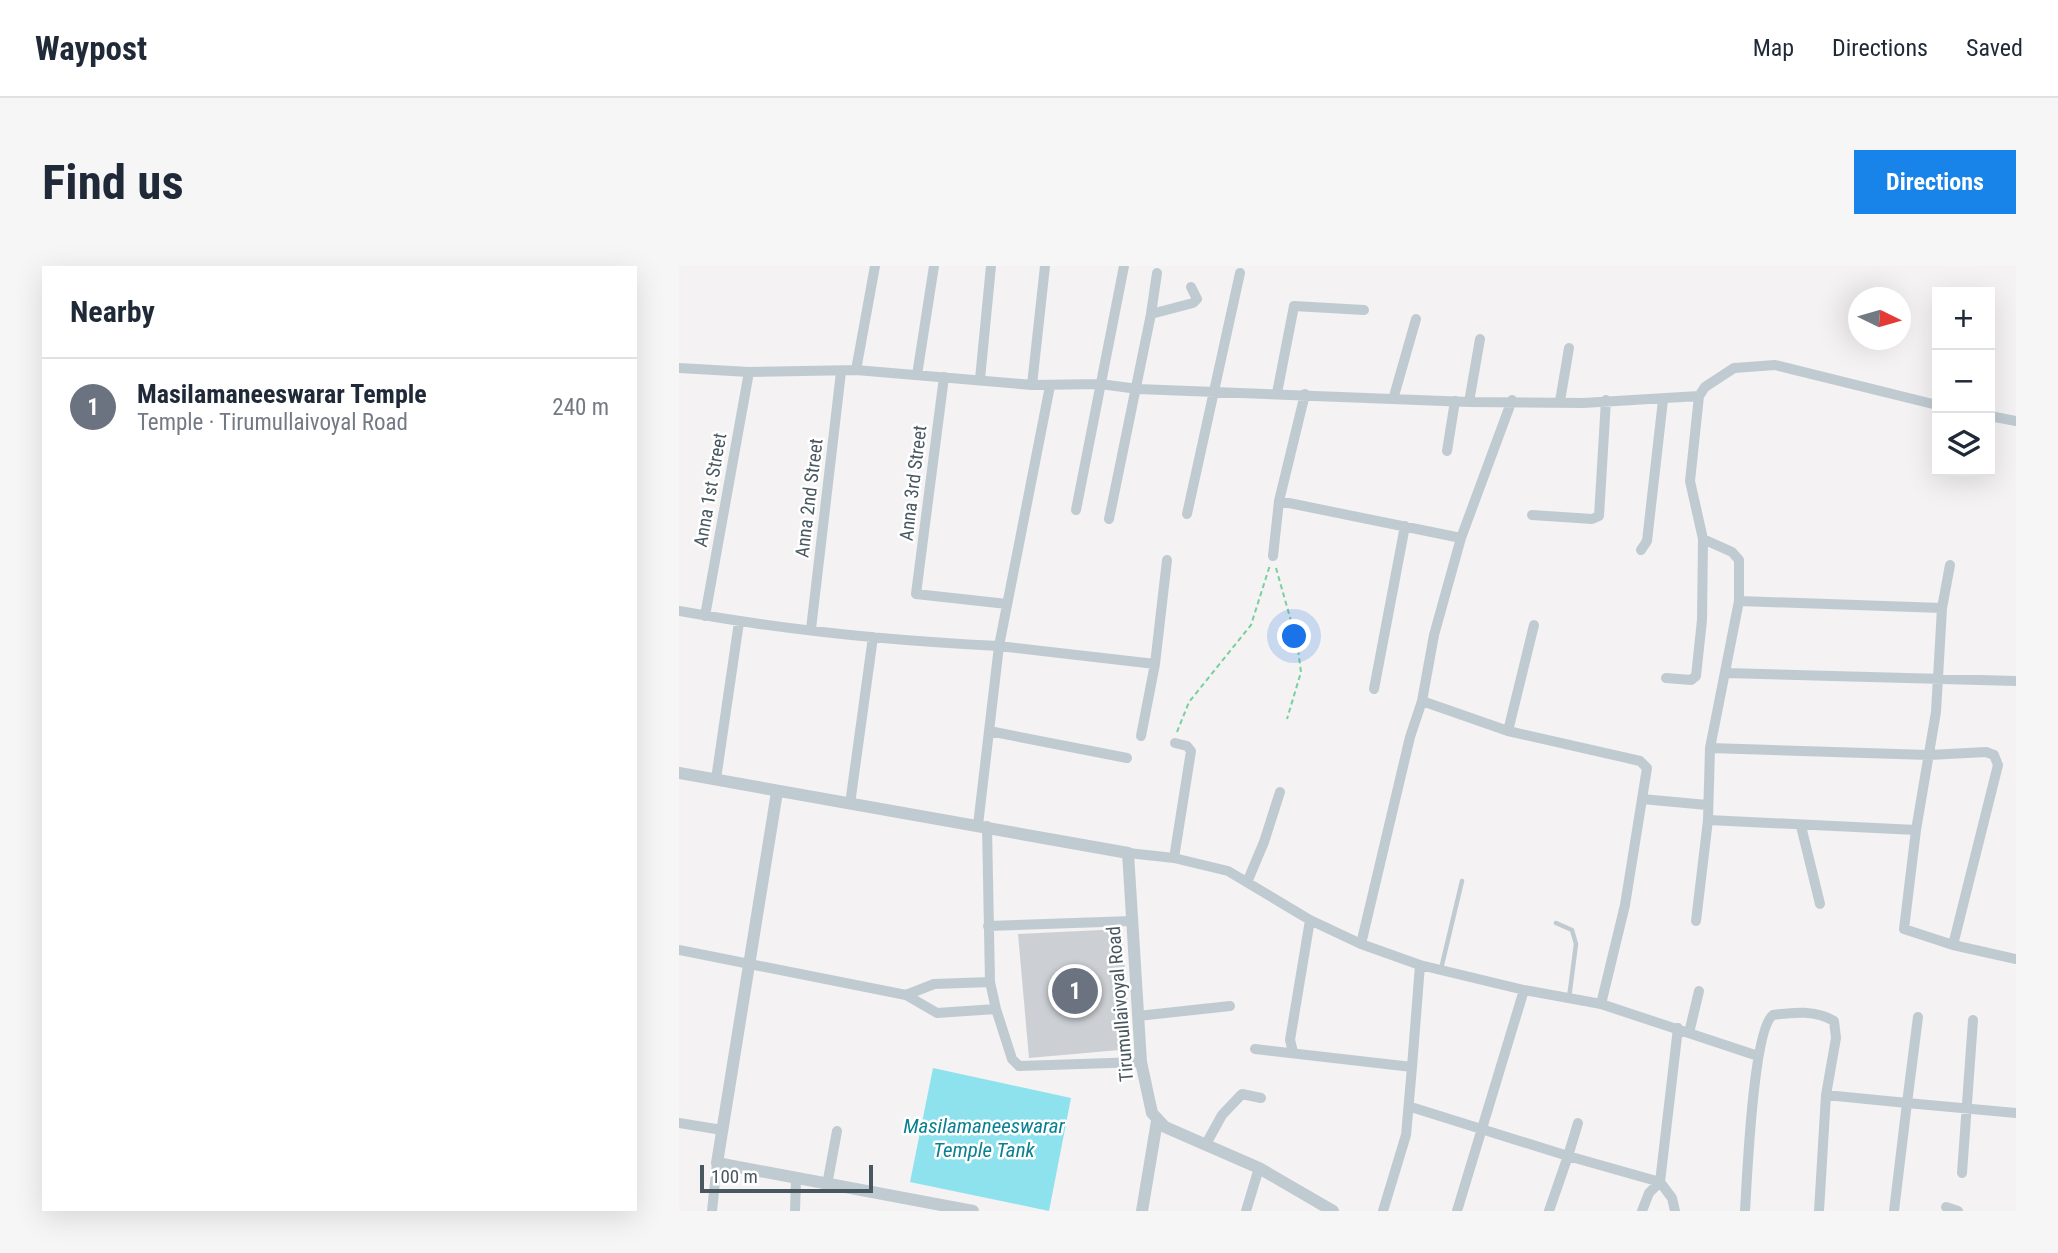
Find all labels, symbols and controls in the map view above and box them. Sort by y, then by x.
text: Waypost [35,29,147,68]
text: Map [1753,34,1794,62]
text: Directions [1832,34,1928,62]
text: Saved [1966,34,2023,62]
button: Directions [1854,150,2016,214]
text: Find us [42,154,184,211]
north arrow [1848,287,1911,350]
map controls [1932,287,1995,476]
button: + [1932,287,1995,350]
text: Nearby [70,294,155,329]
button: − [1932,350,1995,413]
text: Masilamaneeswarar Temple [137,379,427,409]
text: 1 [87,394,99,421]
text: 240 m [552,394,609,421]
text: Temple · Tirumullaivoyal Road [137,409,408,436]
button: layers [1932,413,1995,476]
street label: Anna 3rd Street [895,424,931,542]
street label: Anna 1st Street [689,431,731,549]
street label: Anna 2nd Street [790,437,828,559]
your location [1277,619,1311,653]
street label: Tirumullaivoyal Road [1102,925,1138,1083]
pin: 1 [1052,965,1098,1017]
water label: Masilamaneeswarar Temple Tank [903,1114,1066,1162]
scale bar [700,1162,873,1194]
text: 100 m [711,1165,758,1188]

